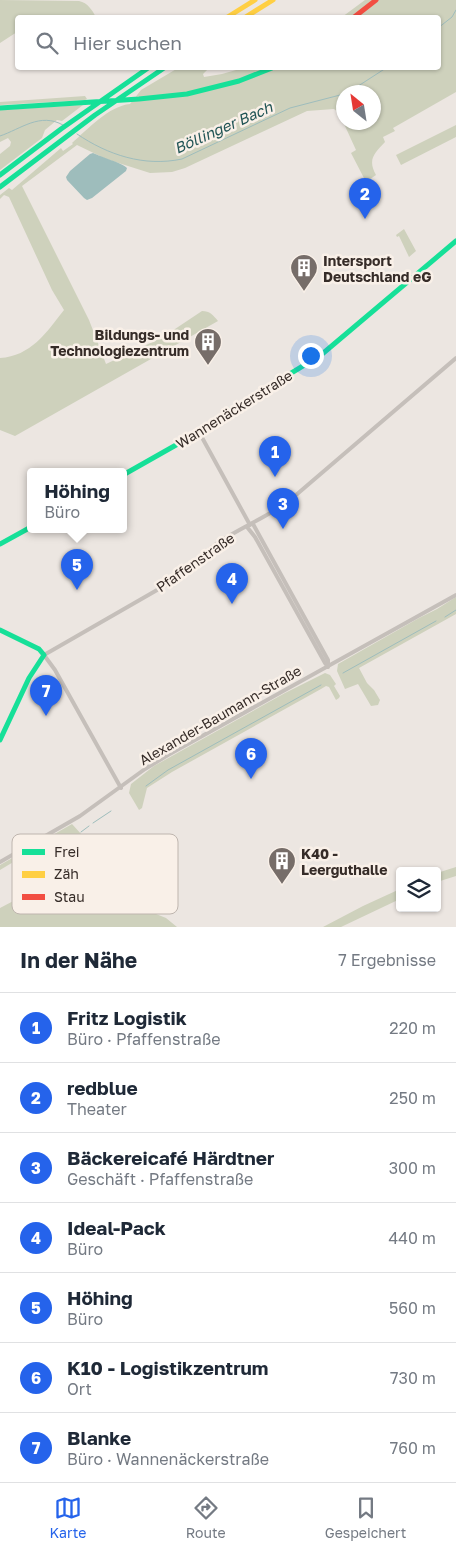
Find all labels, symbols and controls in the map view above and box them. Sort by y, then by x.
search box [15,15,441,70]
icon: search [33,29,61,57]
text: Hier suchen [73,31,182,54]
north arrow [336,85,381,130]
water label: Böllinger Bach [171,97,276,158]
pin: 2 [349,178,381,219]
place label: Intersport Deutschland eG [323,252,432,285]
building icon: Intersport Deutschland eG [289,253,319,292]
place label: Bildungs- und Technologiezentrum [50,326,189,359]
building icon: Bildungs- und Technologiezentrum [193,327,223,366]
your location [298,343,324,369]
street label: Wannenäckerstraße [173,366,295,452]
pin: 1 [259,436,291,477]
popup [27,468,127,533]
text: Höhing [44,479,110,502]
pin: 3 [267,488,299,529]
text: Büro [44,502,80,522]
street label: Pfaffenstraße [153,529,237,595]
pin: 5 [61,549,93,590]
pin: 4 [216,563,248,604]
street label: Alexander-Baumann-Straße [136,662,304,768]
pin: 7 [30,675,62,716]
pin: 6 [235,738,267,779]
legend [12,834,178,914]
text: Frei [54,843,80,860]
place label: K40 - Leerguthalle [301,845,387,878]
building icon: K40 - Leerguthalle [267,846,297,885]
text: Zäh [54,865,79,882]
map controls [396,867,441,912]
button: layers [396,867,441,912]
text: Stau [54,888,85,905]
text: In der Nähe [20,947,137,973]
text: 7 Ergebnisse [338,950,436,970]
text: Fritz Logistik [67,1006,187,1029]
text: 1 [32,1018,40,1038]
text: 220 m [389,1018,436,1038]
text: Büro · Pfaffenstraße [67,1029,220,1049]
text: redblue [67,1076,138,1099]
text: 2 [31,1088,41,1108]
text: 250 m [389,1088,436,1108]
text: Theater [67,1099,127,1119]
text: Bäckereicafé Härdtner [67,1146,274,1169]
text: 3 [31,1158,41,1178]
text: 300 m [389,1158,436,1178]
text: Geschäft · Pfaffenstraße [67,1169,253,1189]
text: Ideal-Pack [67,1216,166,1239]
text: 4 [31,1228,41,1248]
text: 440 m [388,1228,436,1248]
text: Büro [67,1239,103,1259]
text: Höhing [67,1286,133,1309]
text: 5 [31,1298,41,1318]
text: 560 m [389,1298,436,1318]
text: Büro [67,1309,103,1329]
text: K10 - Logistikzentrum [67,1356,268,1379]
text: 6 [31,1368,41,1388]
text: 730 m [390,1368,436,1388]
text: Ort [67,1379,92,1399]
text: Blanke [67,1426,131,1449]
text: 7 [32,1438,40,1458]
text: 760 m [390,1438,436,1458]
text: Büro · Wannenäckerstraße [67,1449,269,1469]
tab: Karte [50,1494,86,1541]
tab: Route [186,1494,226,1541]
tab: Gespeichert [325,1494,406,1541]

